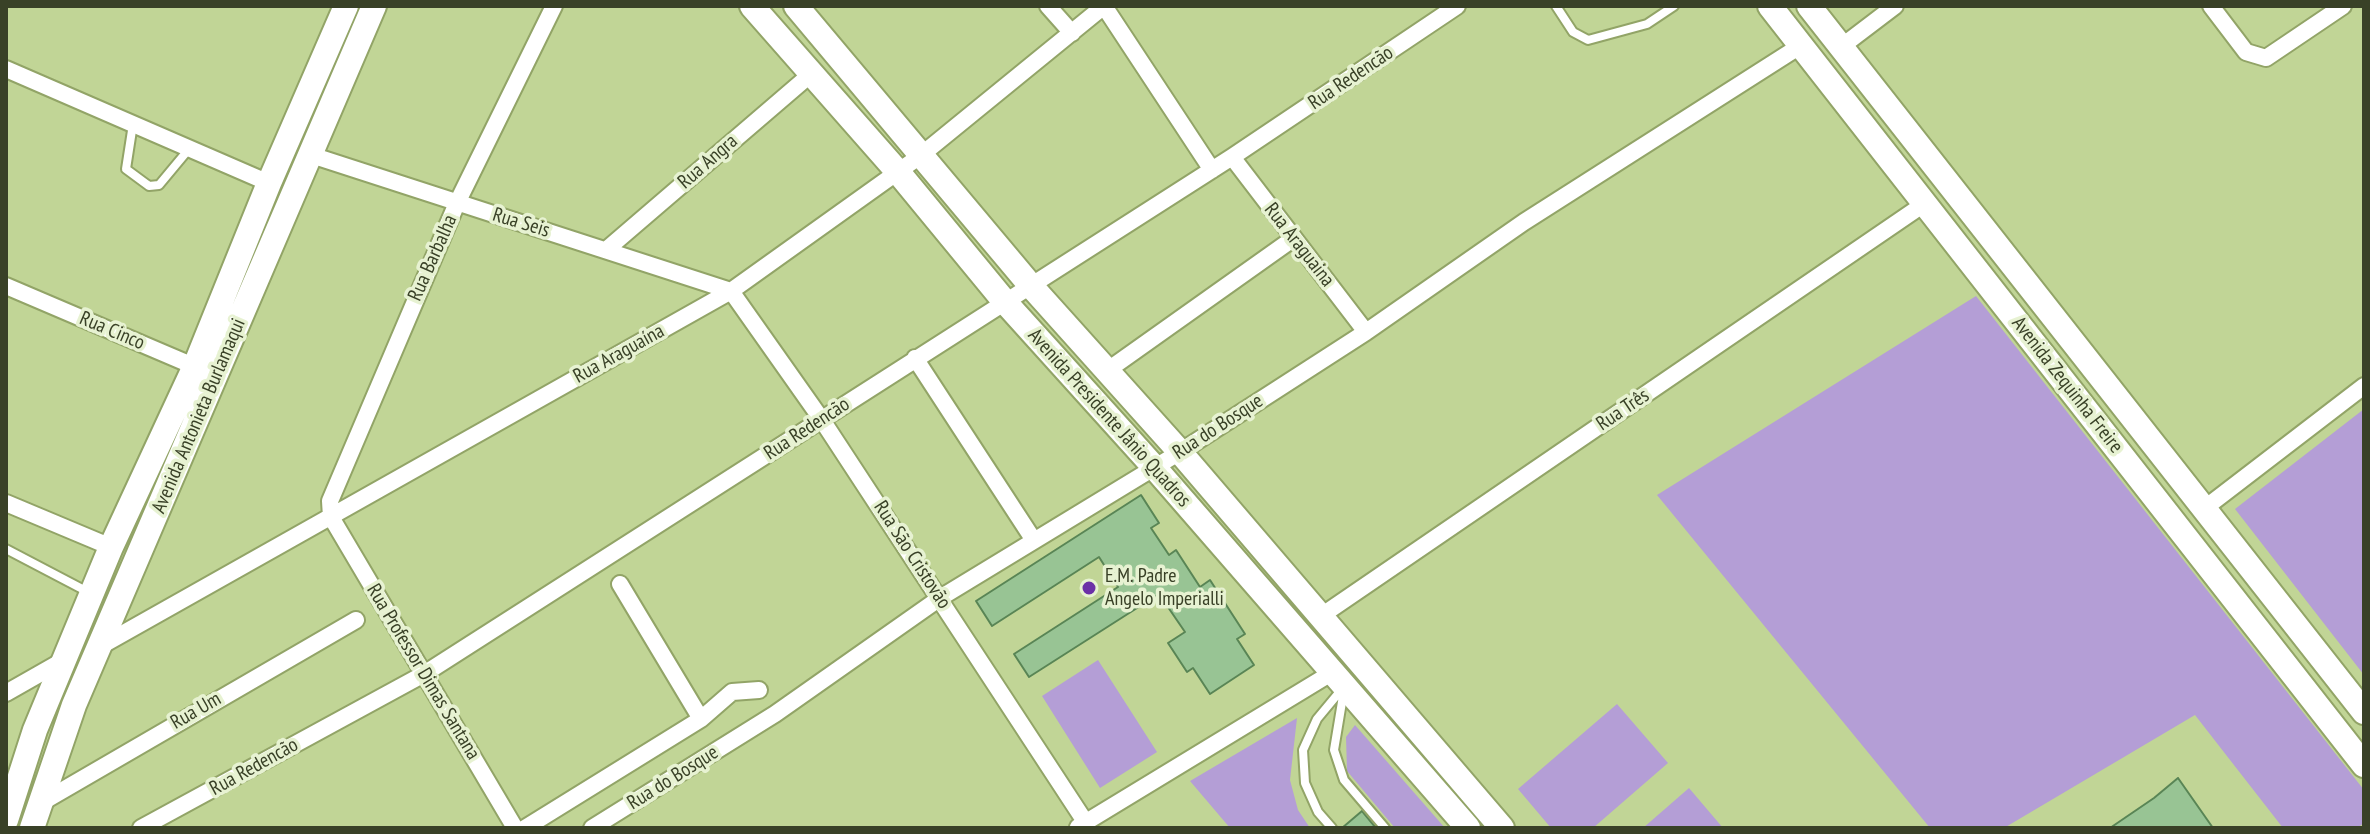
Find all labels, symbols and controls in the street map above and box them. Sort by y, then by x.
street label: Rua Redencão [1304,41,1398,115]
street label: Rua Angra [673,130,743,194]
street label: Rua Araguaina [1259,198,1339,292]
street label: Rua Seis [490,203,552,243]
street label: Rua Barbalha [403,211,463,305]
street label: Rua Cinco [76,307,148,355]
street label: Avenida Zequinha Freire [2006,312,2128,458]
street label: Avenida Antonieta Burlamaqui [147,315,251,517]
street label: Rua Araguaína [569,319,669,389]
street label: Avenida Presidente Jânio Quadros [1023,324,1195,512]
street label: Rua Três [1592,384,1654,436]
street label: Rua do Bosque [1168,389,1268,465]
street label: Rua Redencão [760,393,854,465]
street label: Rua São Cristovão [868,497,956,613]
place label: E.M. Padre Angelo Imperialli [1105,564,1224,611]
marker: E.M. Padre Angelo Imperialli [1080,579,1098,597]
street label: Rua Professor Dimas Santana [361,580,485,764]
street label: Rua Um [167,687,225,735]
street label: Rua Redencão [206,733,302,801]
street label: Rua do Bosque [623,741,723,815]

